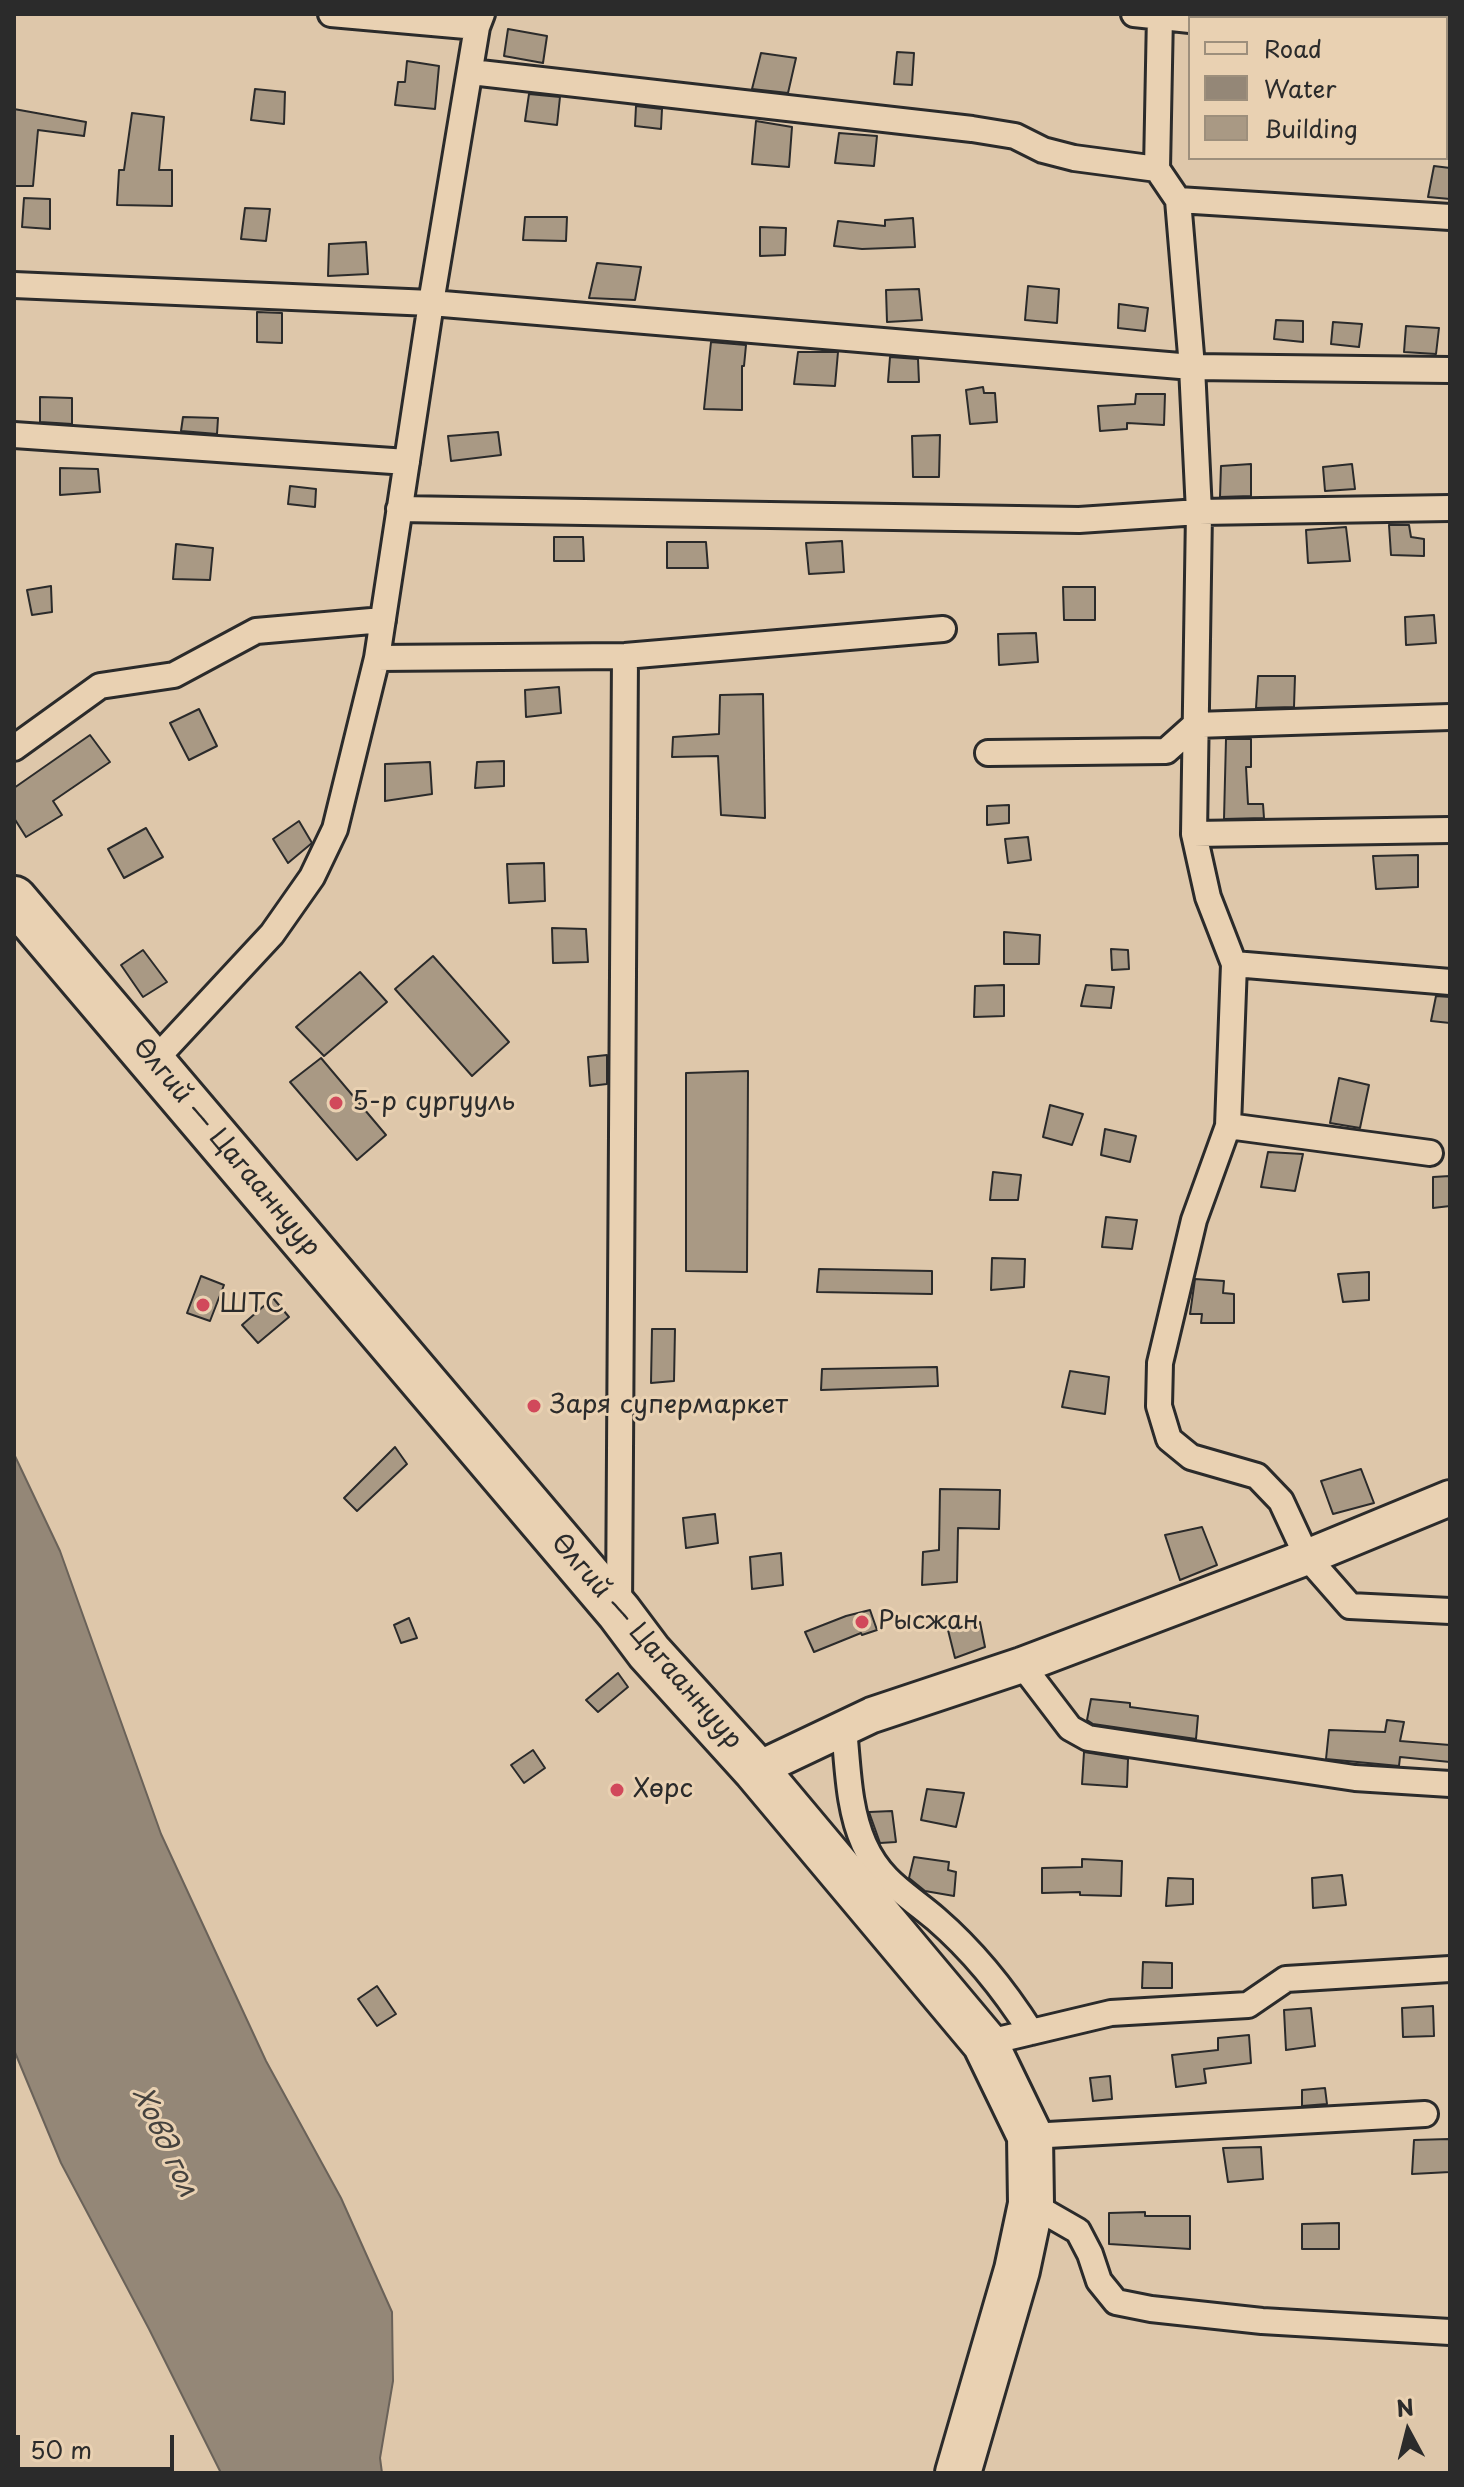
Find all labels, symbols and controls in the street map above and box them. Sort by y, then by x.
legend [1188,16,1448,160]
text: Road [1264,30,1322,66]
text: Water [1264,70,1336,106]
text: Building [1264,110,1358,146]
street label: Өлгий — Цагааннуур [126,1032,326,1264]
place label: 5-р сургууль [352,1087,515,1119]
marker: 5-р сургууль [327,1094,345,1112]
place label: ШТС [219,1289,284,1321]
marker: ШТС [194,1296,212,1314]
place label: Заря супермаркет [550,1390,788,1422]
marker: Заря супермаркет [525,1397,543,1415]
street label: Өлгий — Цагааннуур [544,1528,748,1756]
place label: Рысжан [878,1606,979,1638]
marker: Рысжан [853,1613,871,1631]
place label: Хөрс [633,1774,693,1806]
marker: Хөрс [608,1781,626,1799]
water label: Ховд гол [124,2082,204,2202]
text: N [1394,2389,1416,2424]
north arrow [1368,2391,1448,2471]
scale bar [20,2419,178,2469]
text: 50 m [30,2431,92,2467]

